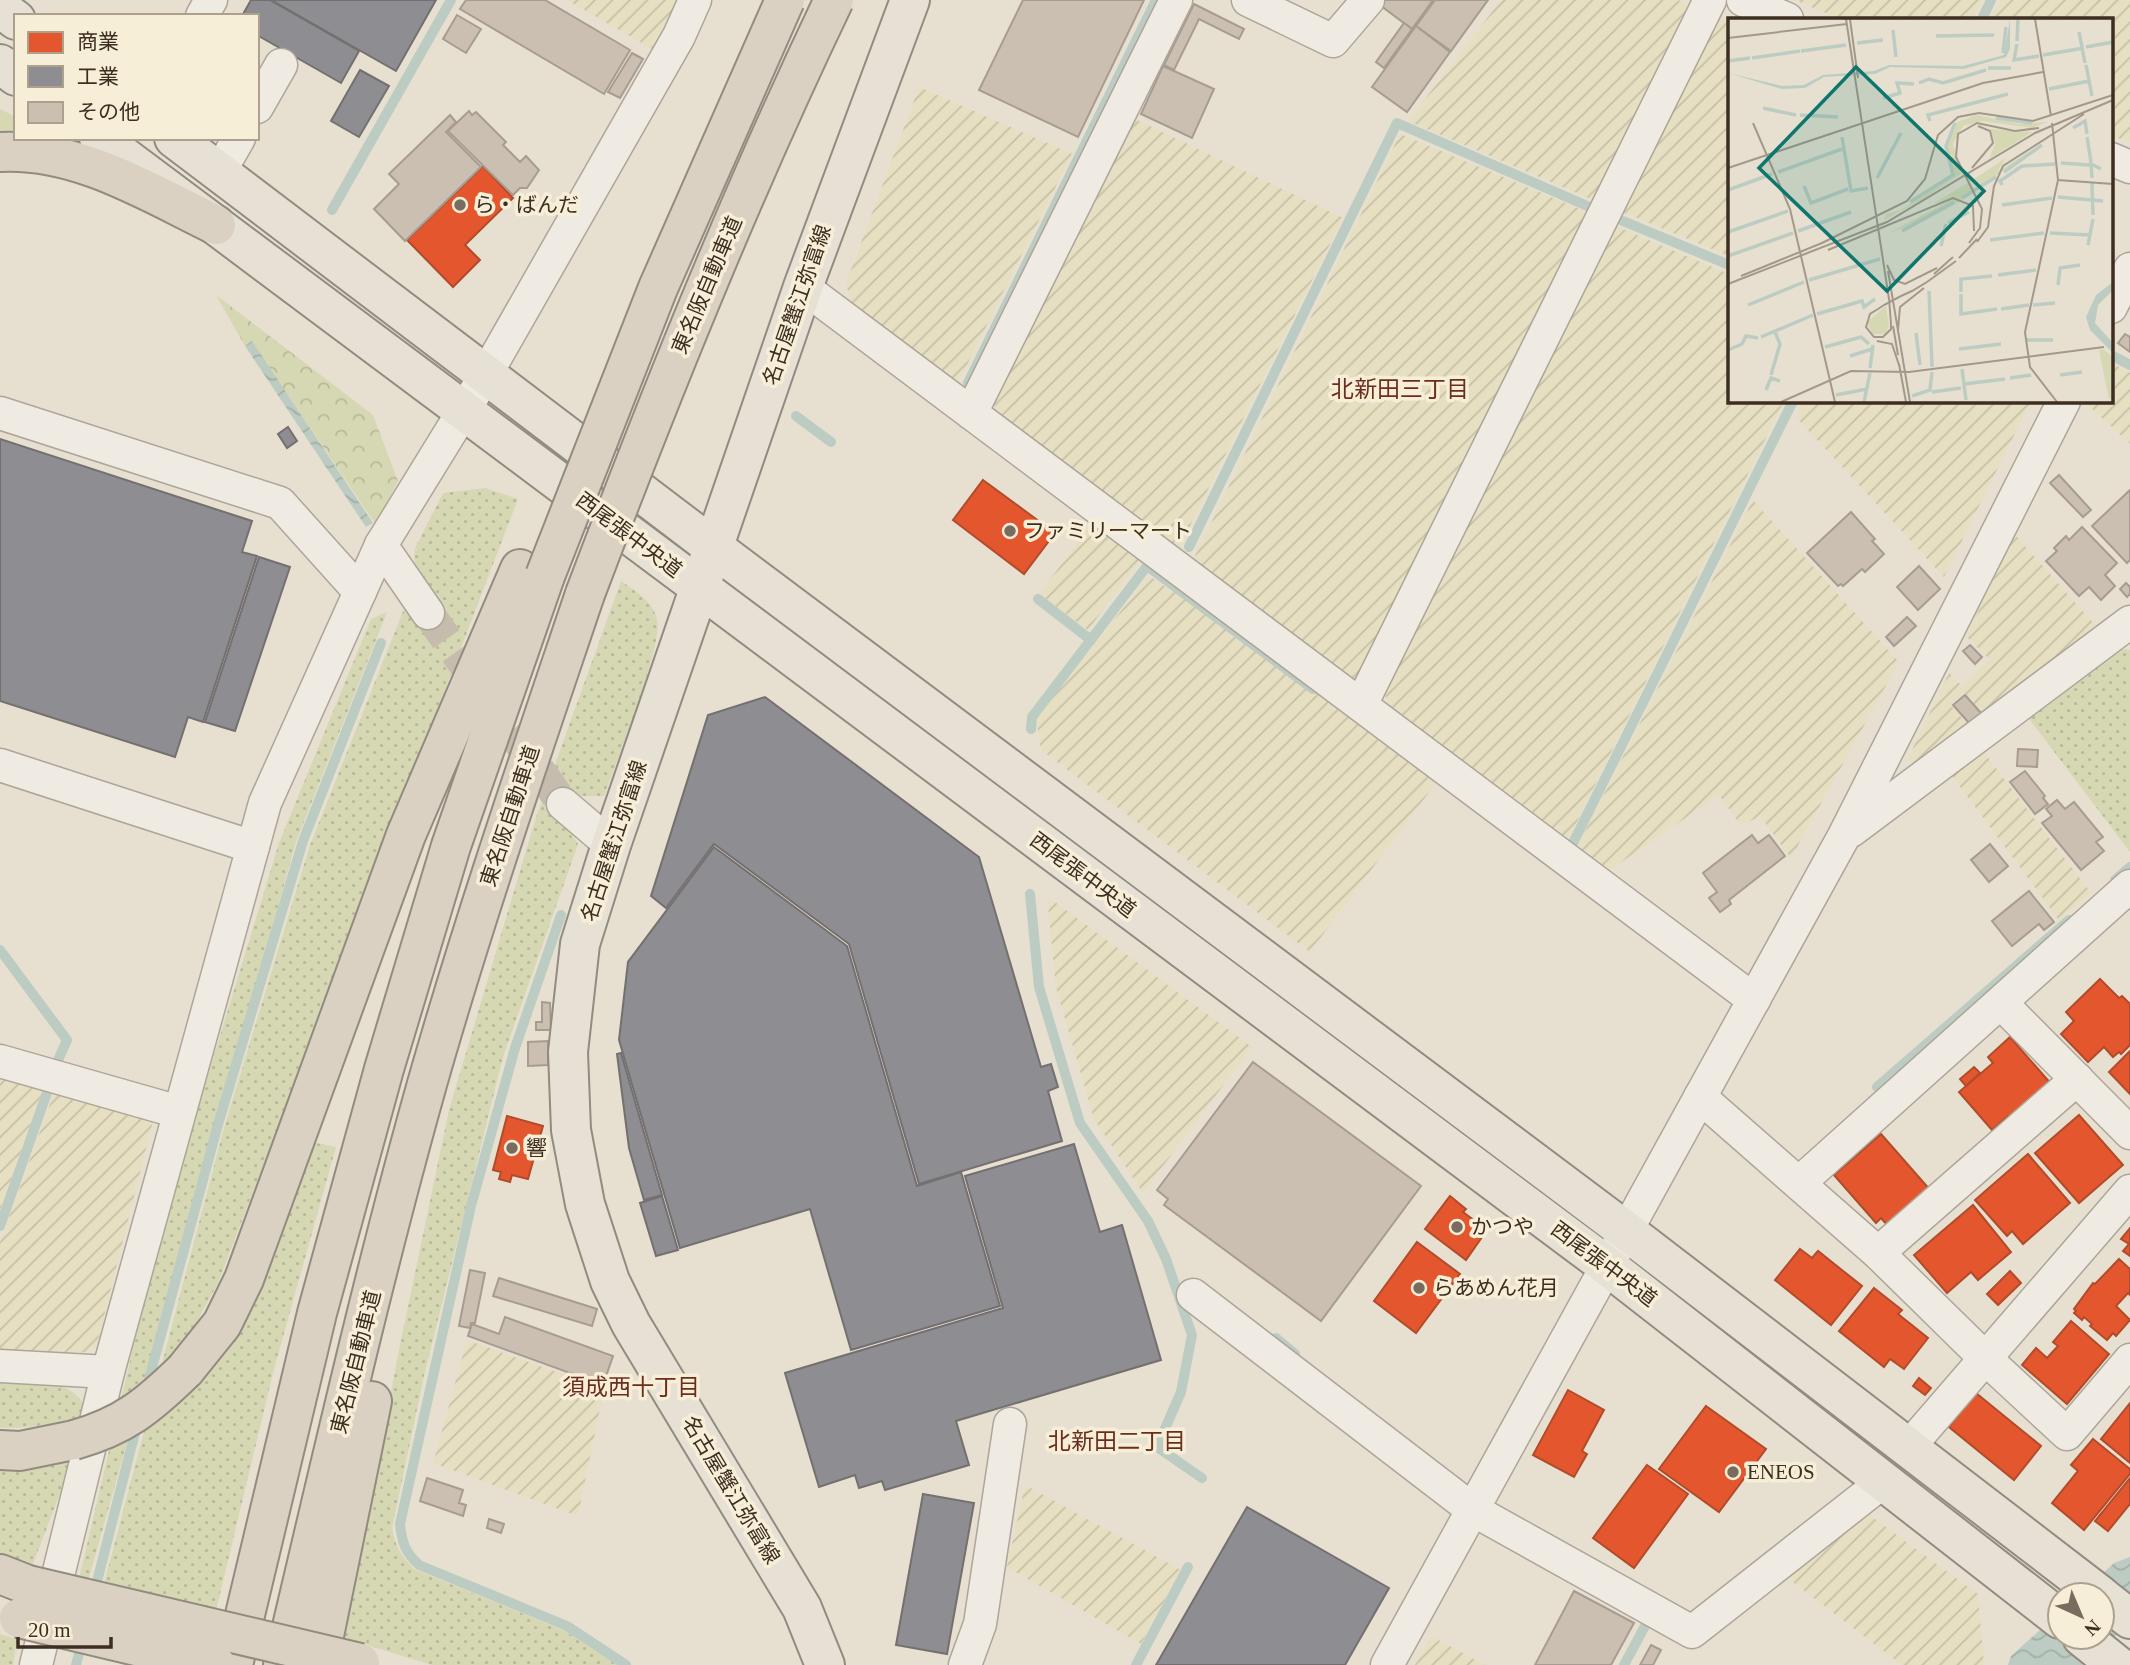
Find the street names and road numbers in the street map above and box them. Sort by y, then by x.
street label: 東名阪自動車道 [667,213,747,357]
street label: 名古屋蟹江弥富線 [758,222,836,388]
street label: 西尾張中央道 [571,488,687,582]
street label: 東名阪自動車道 [476,742,544,890]
street label: 名古屋蟹江弥富線 [577,757,651,925]
street label: 西尾張中央道 [1025,828,1141,922]
street label: 西尾張中央道 [1546,1217,1662,1311]
street label: 東名阪自動車道 [327,1288,385,1436]
street label: 名古屋蟹江弥富線 [677,1412,785,1568]

